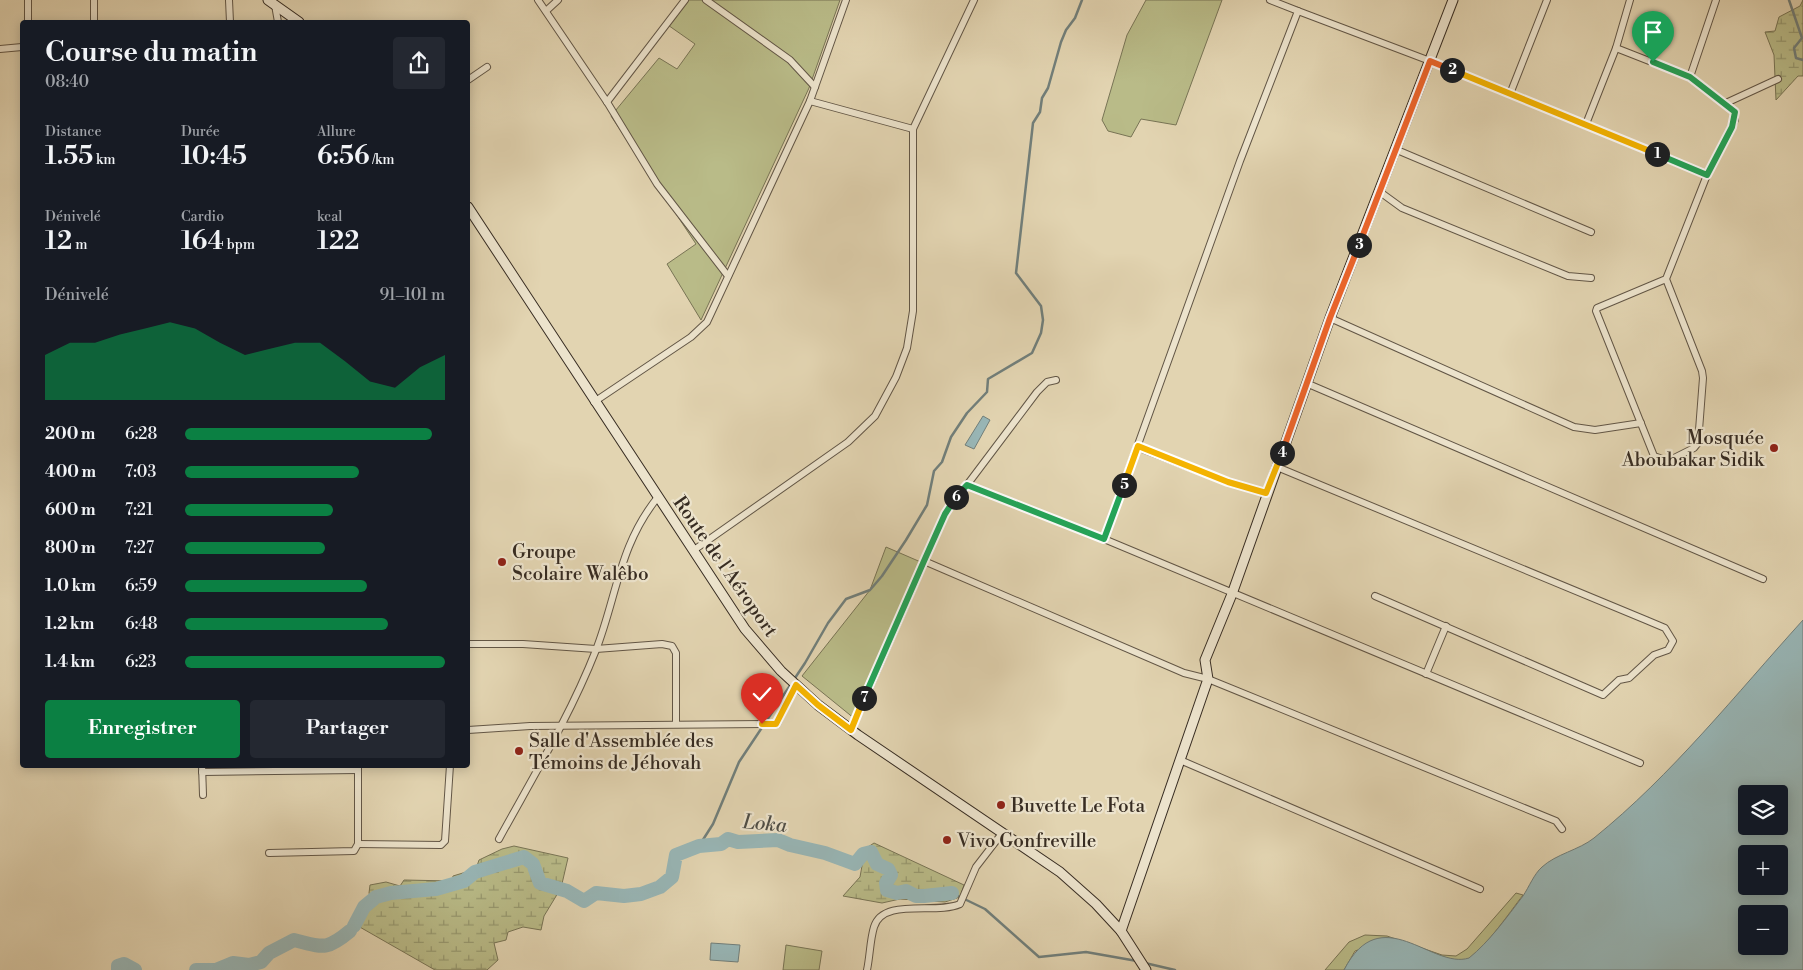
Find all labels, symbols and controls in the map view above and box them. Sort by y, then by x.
pin [1632,11,1674,62]
icon: arrive [1639,18,1667,46]
text: Course du matin [45,35,258,70]
button: share [393,37,445,89]
pin: 2 [1440,58,1464,82]
text: 2 [1448,61,1457,79]
text: 08:40 [45,72,89,92]
text: Distance [45,123,102,141]
text: Durée [181,123,220,141]
text: Allure [317,123,356,141]
text: 1.55 [45,141,93,172]
text: 10:45 [181,141,247,172]
text: 6:56 [317,141,369,172]
pin: 1 [1644,142,1670,166]
text: 1 [1654,145,1661,163]
text: km [93,151,116,169]
text: /km [369,151,395,169]
text: Dénivelé [45,208,101,226]
text: Cardio [181,208,224,226]
text: kcal [317,208,342,226]
text: 12 [45,226,72,257]
text: 164 [181,226,224,257]
text: 122 [317,226,359,257]
pin: 3 [1346,232,1372,258]
text: m [72,236,87,254]
text: bpm [224,236,255,254]
text: 3 [1355,236,1364,254]
text: Dénivelé [45,285,109,305]
text: 91–101 m [380,285,445,305]
text: 200 m [45,424,95,444]
text: 6:28 [125,424,157,444]
place label: Mosquée Aboubakar Sidik [1621,426,1765,472]
pin: 4 [1270,440,1294,466]
marker: Mosquée Aboubakar Sidik [1768,442,1780,454]
text: 4 [1278,444,1287,462]
text: 400 m [45,462,96,482]
text: 7:03 [125,462,156,482]
pin: 5 [1112,472,1136,498]
text: 5 [1120,476,1129,494]
pin: 6 [944,484,968,510]
text: 6 [952,488,961,506]
street label: Route de l'Aéroport [668,491,783,642]
text: 600 m [45,500,95,520]
text: 7:21 [125,500,153,520]
text: 800 m [45,538,96,558]
text: 7:27 [125,538,154,558]
place label: Groupe Scolaire Walêbo [512,540,649,586]
marker: Groupe Scolaire Walêbo [496,556,508,568]
text: 1.0 km [45,576,96,596]
text: 6:59 [125,576,157,596]
text: 1.2 km [45,614,94,634]
text: 6:48 [125,614,158,634]
text: 1.4 km [45,652,95,672]
text: 6:23 [125,652,156,672]
pin [741,673,783,724]
icon: check [748,680,776,708]
pin: 7 [852,686,876,710]
text: 7 [860,689,869,707]
button: Enregistrer [45,700,240,758]
button: Partager [250,700,445,758]
place label: Salle d'Assemblée des Témoins de Jéhovah [529,729,714,775]
marker: Salle d'Assemblée des Témoins de Jéhovah [513,745,525,757]
map controls [1738,785,1788,955]
button: layers [1738,785,1788,835]
place label: Buvette Le Fota [1010,794,1146,818]
marker: Buvette Le Fota [995,799,1007,811]
water label: Loka [741,810,789,839]
place label: Vivo Gonfreville [956,829,1096,853]
marker: Vivo Gonfreville [941,834,953,846]
button: + [1738,845,1788,895]
button: − [1738,905,1788,955]

